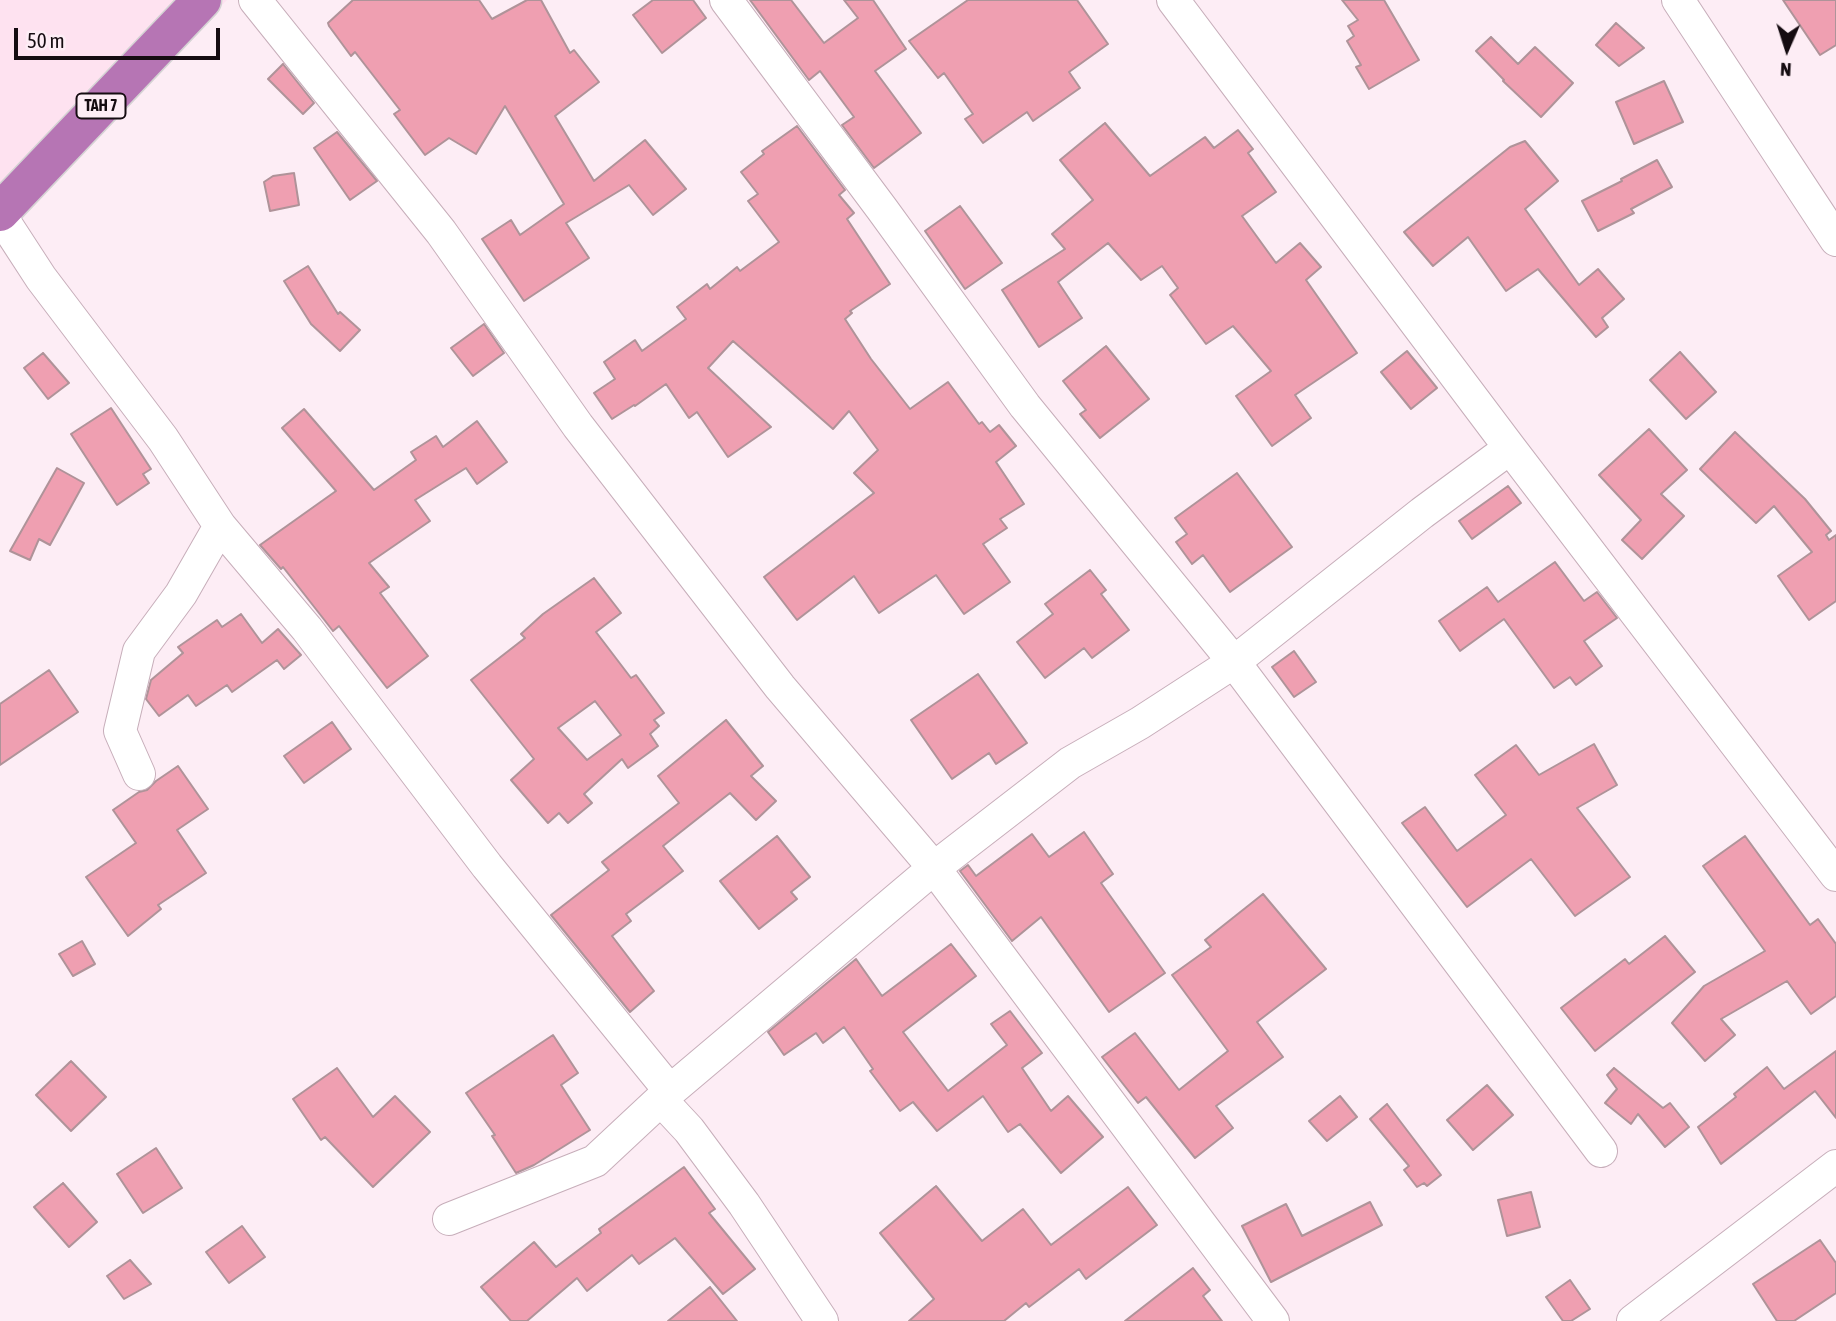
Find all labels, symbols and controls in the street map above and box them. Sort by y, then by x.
scale bar [18,14,224,58]
north arrow [1752,14,1822,84]
text: 50 m [27,28,65,52]
text: N [1780,59,1792,81]
road number: TAH 7 [76,94,126,118]

